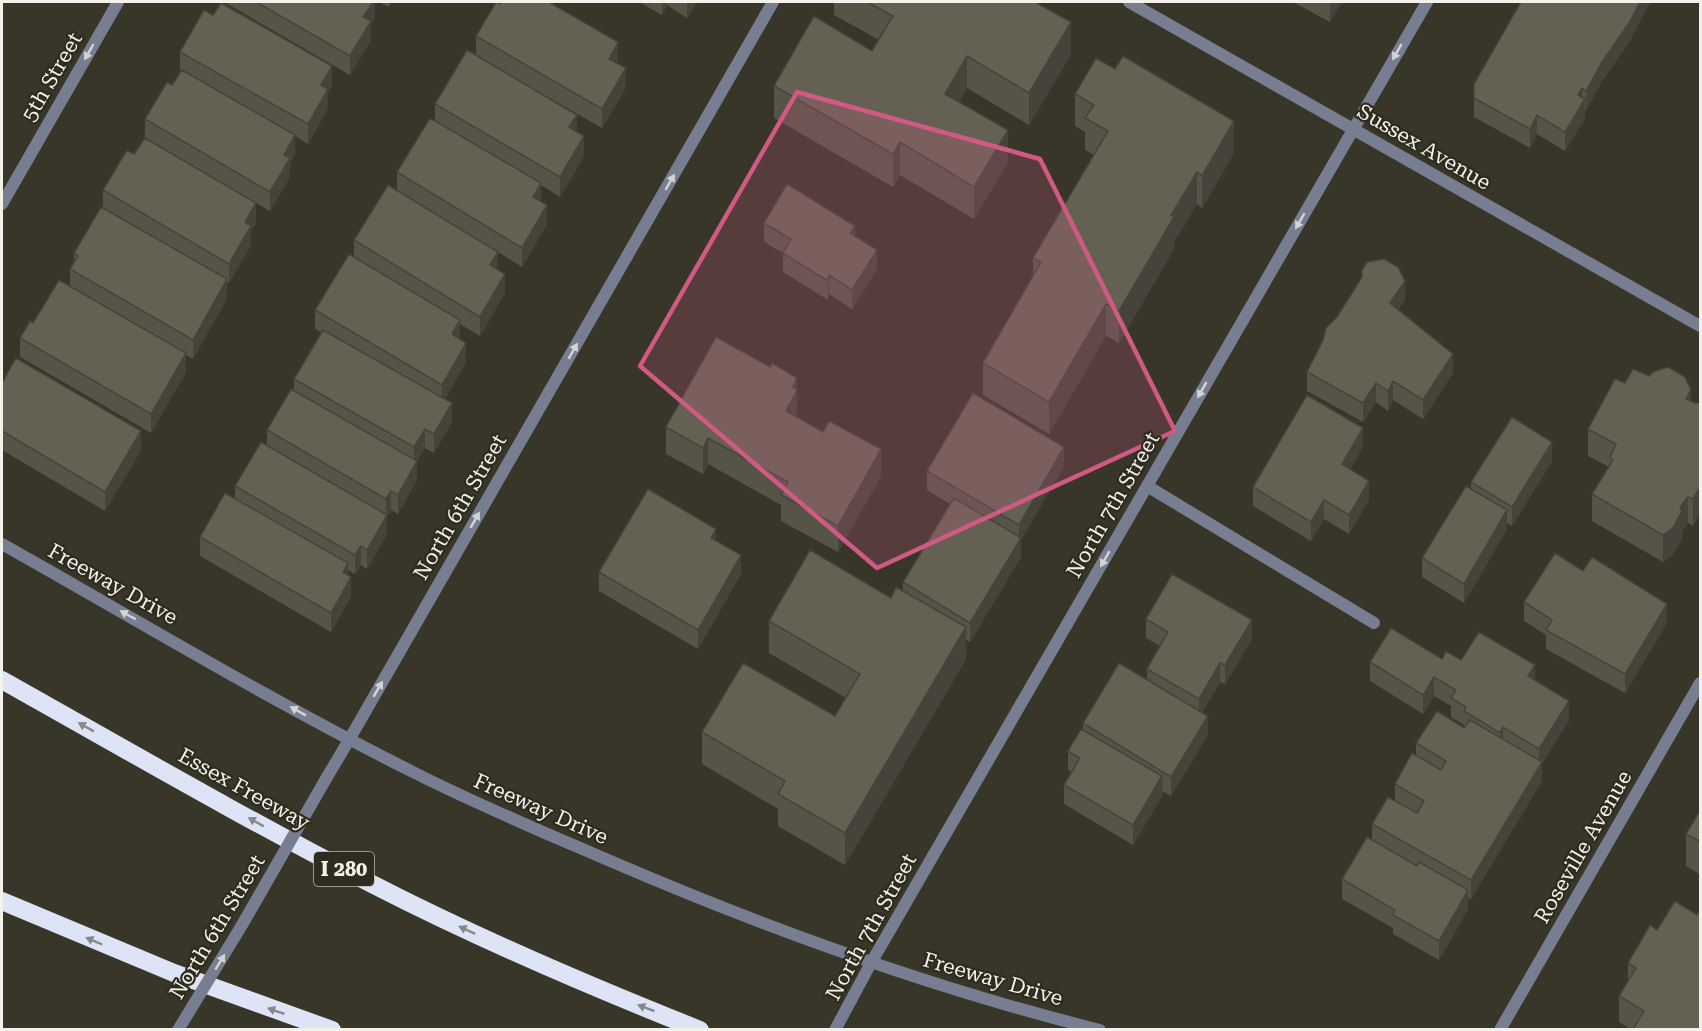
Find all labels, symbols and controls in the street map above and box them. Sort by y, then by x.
street label: 5th Street [17,28,87,126]
one-way arrow [83,44,94,60]
one-way arrow [1392,44,1403,60]
street label: Sussex Avenue [1353,99,1495,195]
one-way arrow [664,174,675,190]
one-way arrow [1294,213,1305,229]
one-way arrow [567,343,578,359]
one-way arrow [1197,382,1207,399]
street label: North 7th Street [1062,428,1164,582]
street label: North 6th Street [409,430,511,584]
one-way arrow [470,512,481,528]
street label: Freeway Drive [44,539,182,629]
one-way arrow [1100,550,1110,567]
one-way arrow [119,610,136,620]
one-way arrow [373,680,383,697]
one-way arrow [289,706,306,716]
one-way arrow [77,722,94,732]
street label: Essex Freeway [174,743,314,835]
street label: Roseville Avenue [1530,766,1636,928]
street label: Freeway Drive [470,769,612,849]
one-way arrow [248,817,264,828]
street label: North 7th Street [821,849,921,1004]
street label: North 6th Street [165,850,270,1003]
road number: I 280 [314,852,374,886]
one-way arrow [459,926,476,935]
one-way arrow [85,936,103,946]
street label: Freeway Drive [920,948,1066,1010]
one-way arrow [214,954,225,970]
one-way arrow [637,1003,655,1012]
one-way arrow [267,1005,285,1015]

